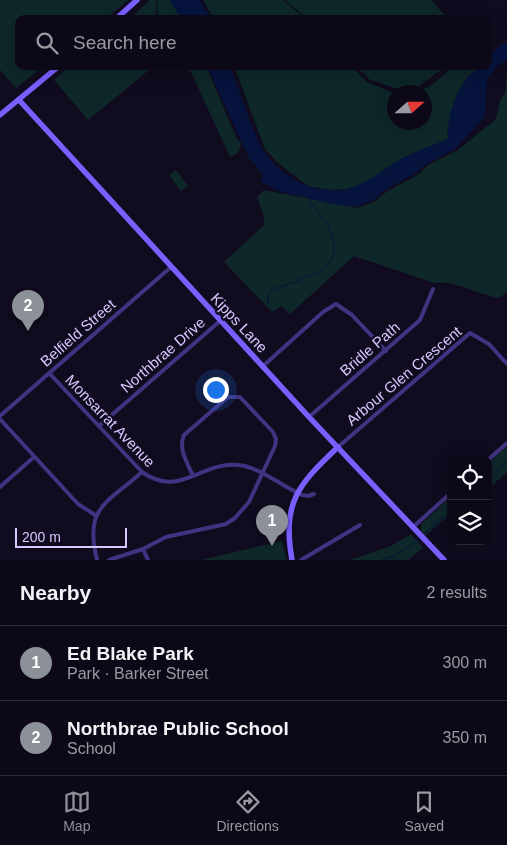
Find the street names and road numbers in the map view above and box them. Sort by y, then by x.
street label: Kipps Lane [208,289,271,356]
street label: Belfield Street [37,295,119,370]
street label: Northbrae Drive [117,313,208,396]
street label: Bridle Path [336,318,403,379]
street label: Arbour Glen Crescent [343,322,465,429]
street label: Monsarrat Avenue [62,371,159,470]

